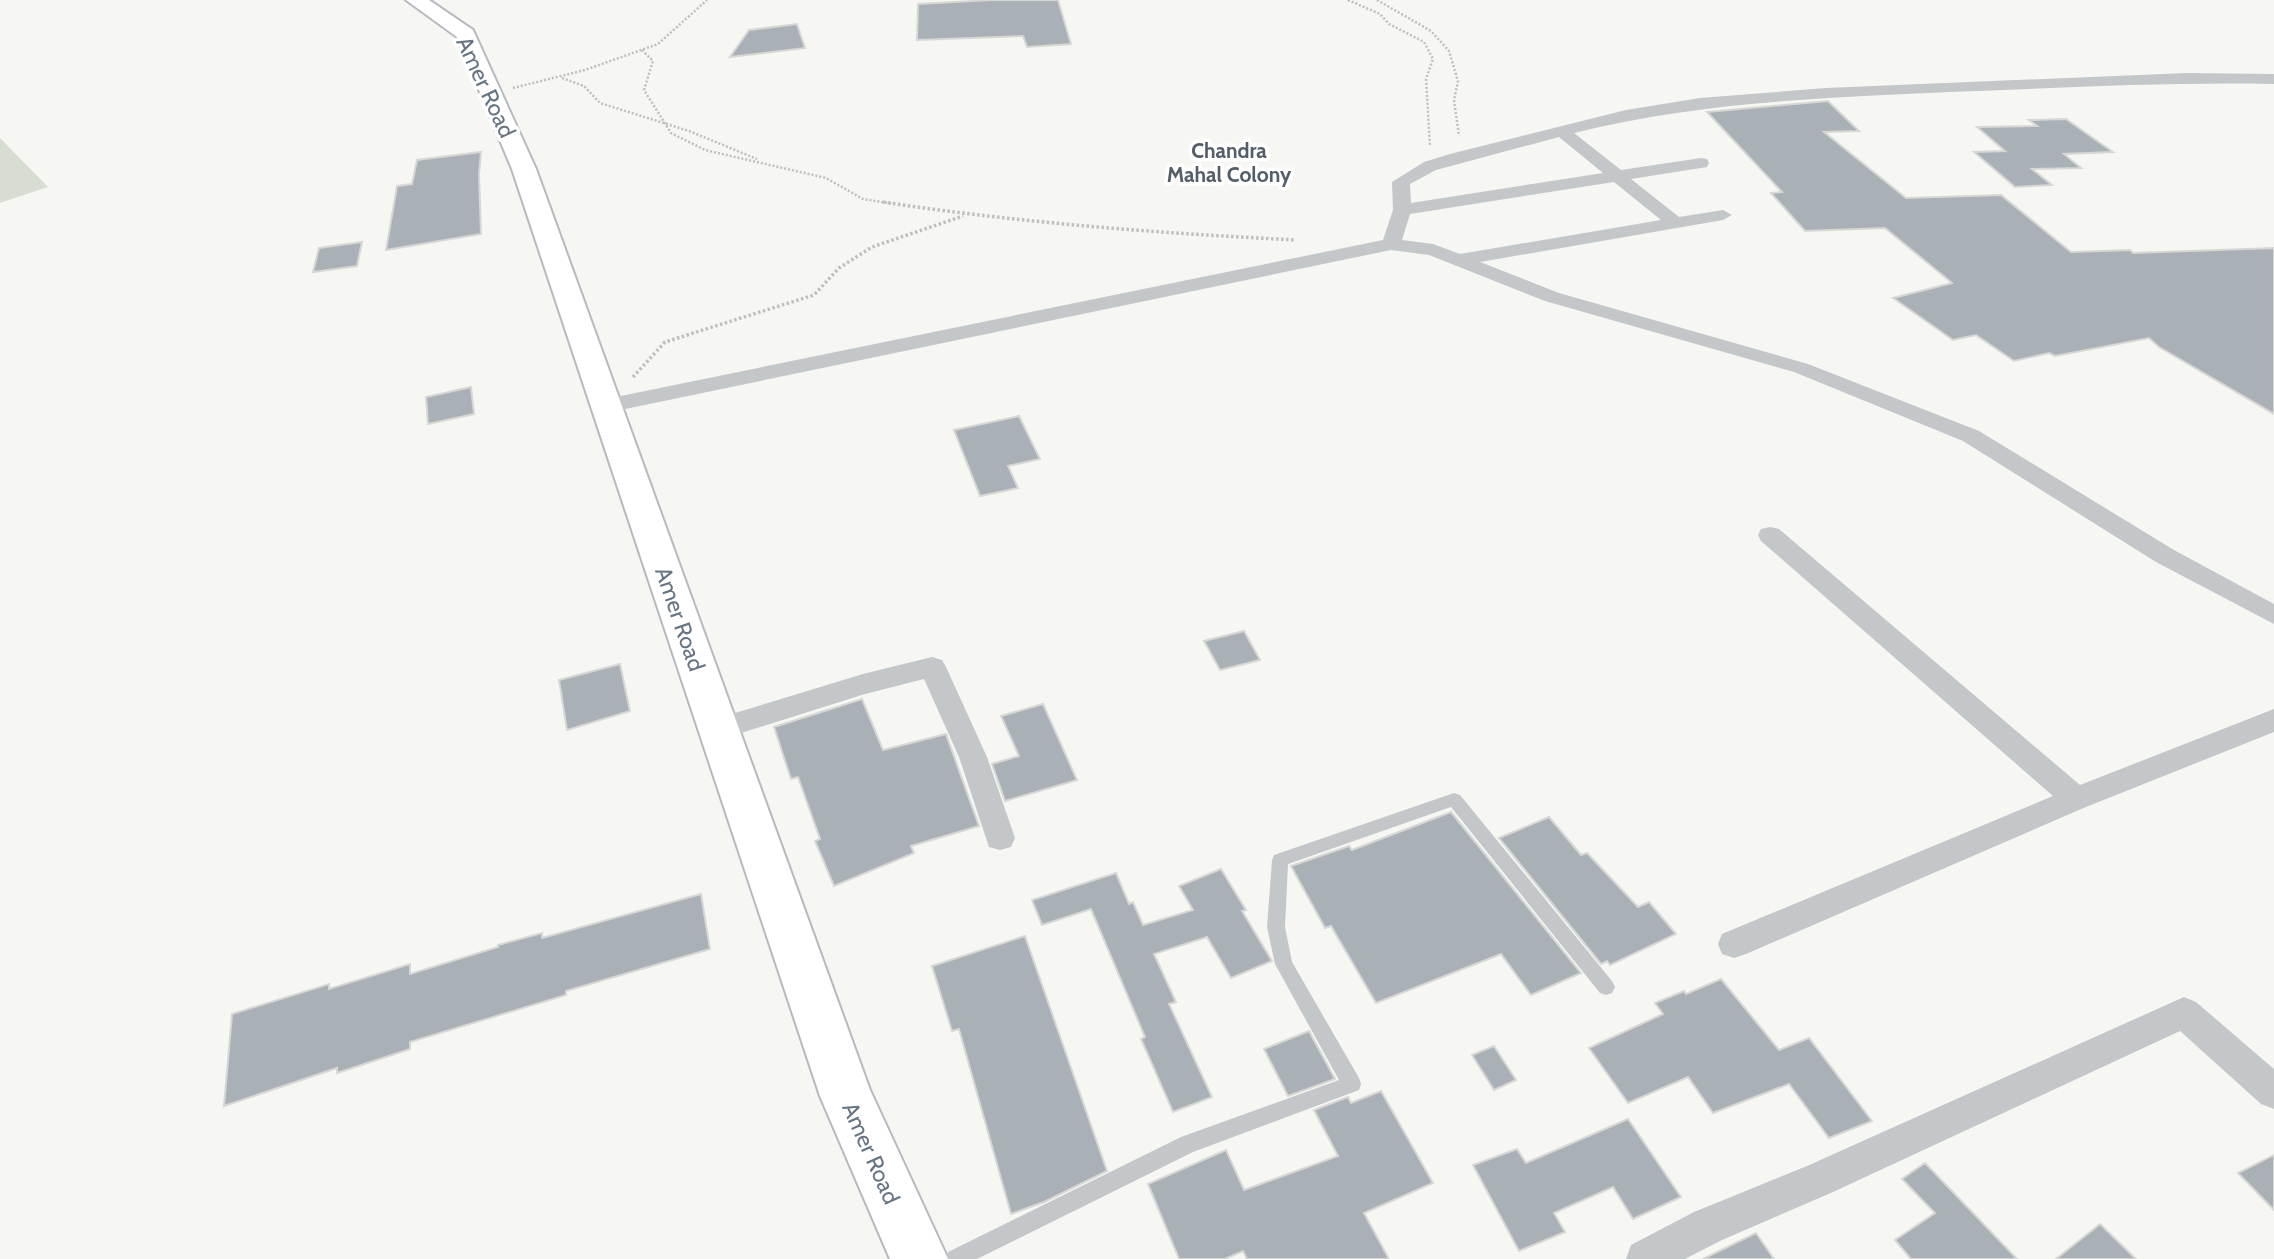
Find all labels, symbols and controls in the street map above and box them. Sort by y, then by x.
street label: Amer Road [450,32,522,142]
district label: Chandra Mahal Colony [1167,138,1292,187]
street label: Amer Road [649,563,711,675]
street label: Amer Road [836,1098,906,1208]

